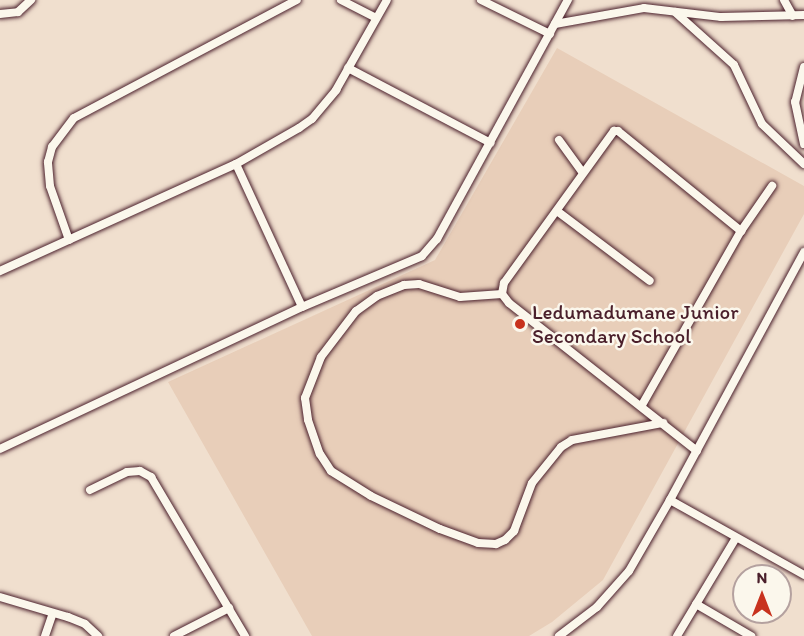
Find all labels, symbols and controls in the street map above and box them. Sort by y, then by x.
place label: Ledumadumane Junior Secondary School [532,299,738,349]
marker: Ledumadumane Junior Secondary School [513,317,527,331]
north arrow [732,564,792,624]
text: N [757,568,767,587]

